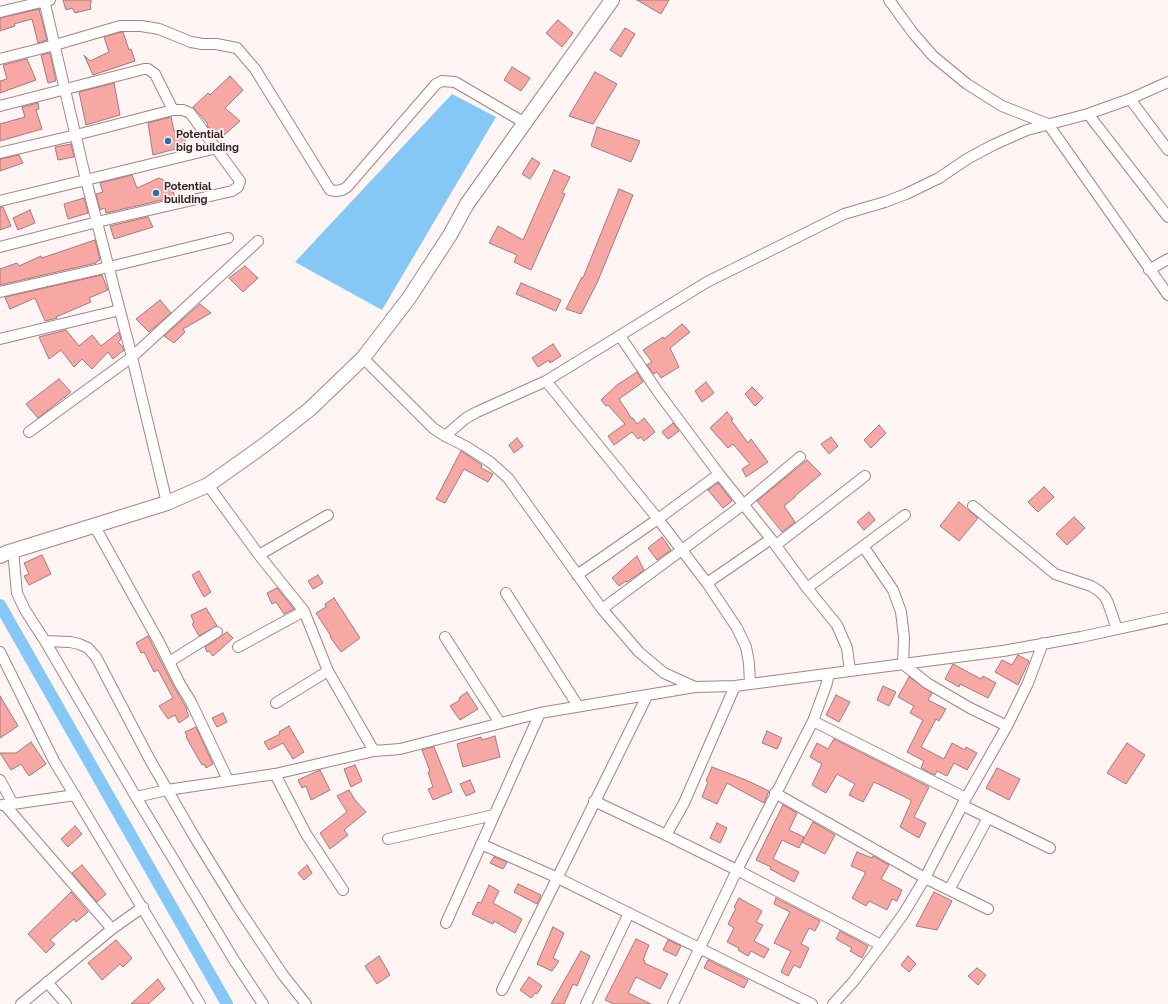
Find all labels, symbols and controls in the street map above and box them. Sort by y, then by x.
place label: Potential big building [176,128,239,154]
marker: Potential big building [163,136,173,146]
place label: Potential building [164,180,211,206]
marker: Potential building [151,188,161,198]

